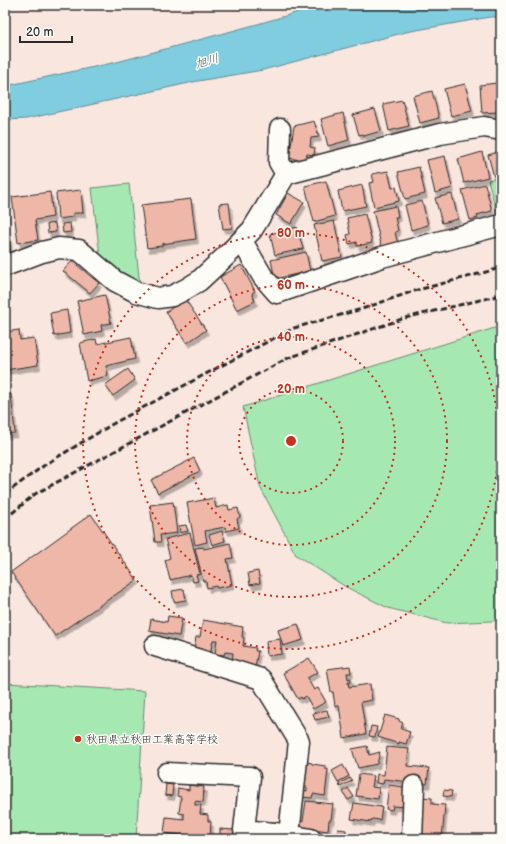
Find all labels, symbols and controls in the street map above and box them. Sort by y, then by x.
scale bar [20,18,72,44]
text: 20 m [26,25,53,40]
water label: 旭川 [194,51,221,72]
text: 80 m [277,226,305,241]
text: 60 m [277,278,305,293]
text: 40 m [277,330,305,345]
text: 20 m [277,382,305,397]
centre of rings [284,434,298,448]
place label: 秋田県立秋田工業高等学校 [86,733,218,746]
marker: 秋田県立秋田工業高等学校 [73,734,83,744]

